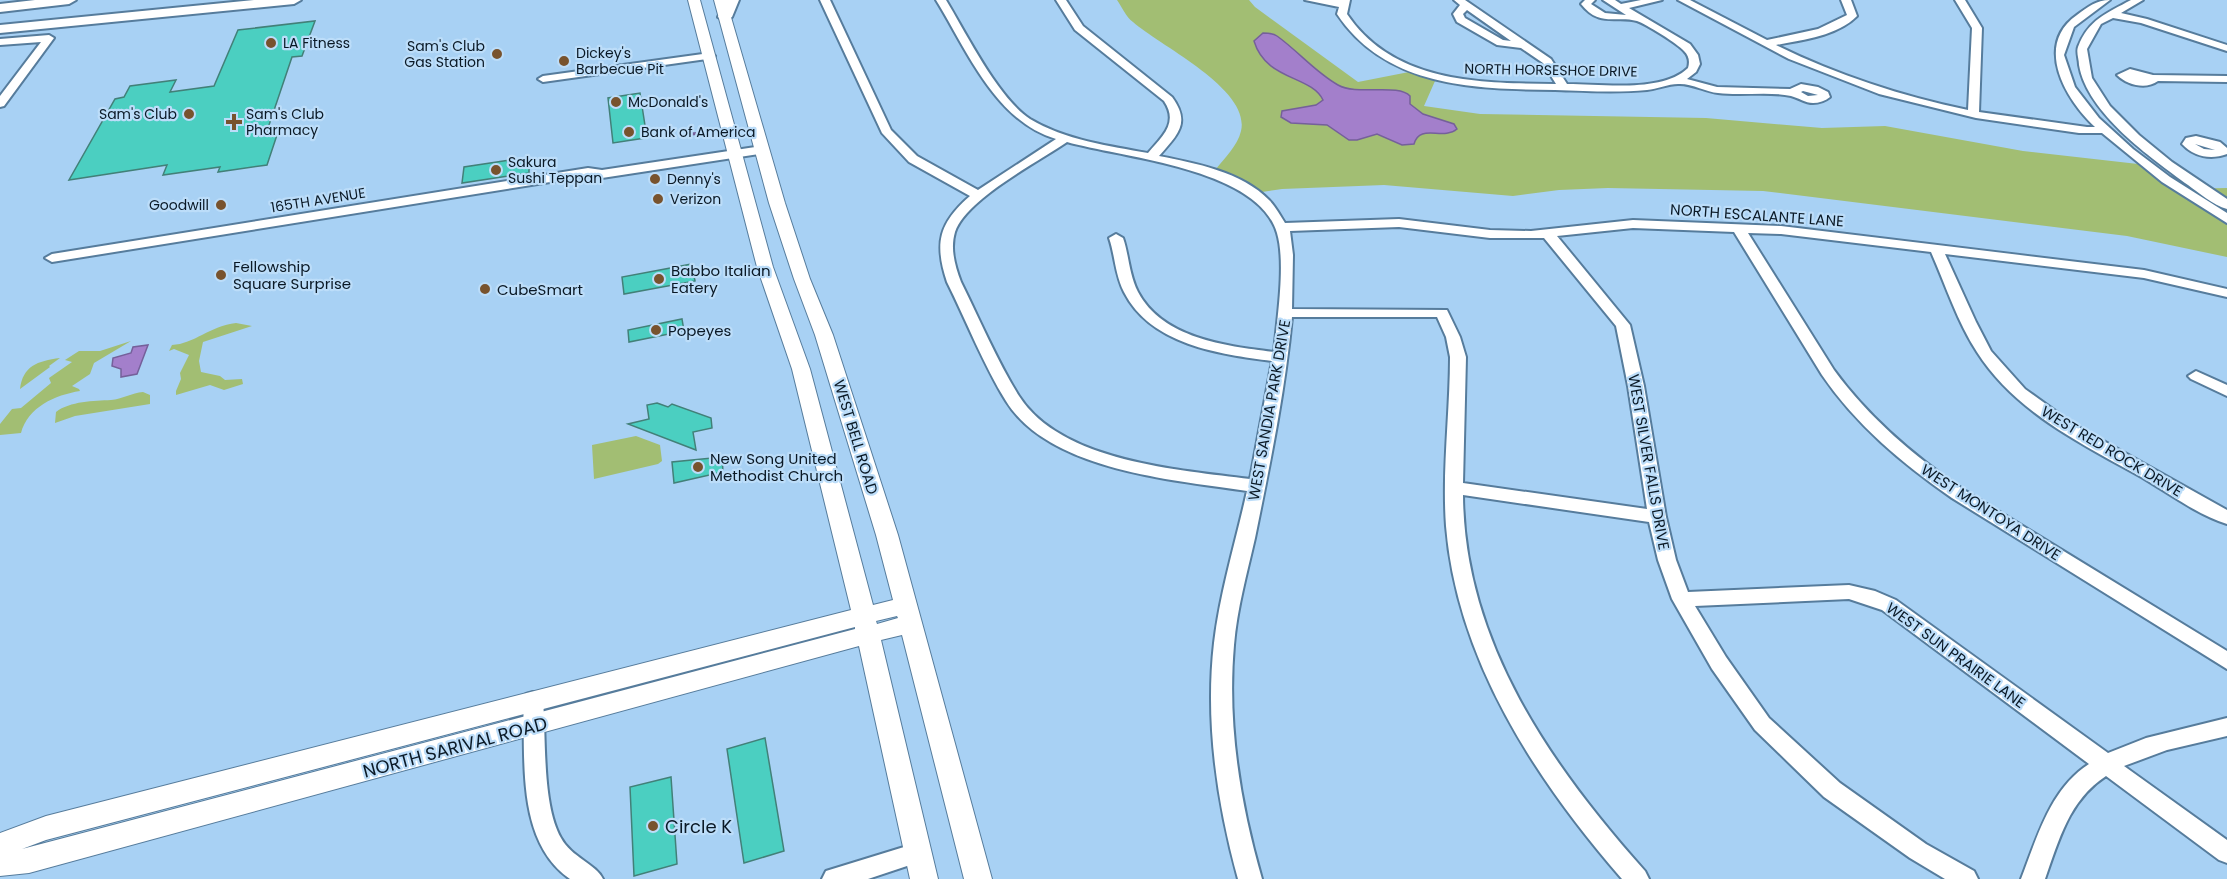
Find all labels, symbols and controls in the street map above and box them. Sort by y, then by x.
place label: LA Fitness [283,33,350,53]
marker: LA Fitness [264,36,278,50]
place label: Sam's Club Gas Station [404,36,485,72]
place label: Dickey's Barbecue Pit [576,43,664,79]
marker: Sam's Club Gas Station [490,47,504,61]
marker: Dickey's Barbecue Pit [557,54,571,68]
street label: NORTH HORSESHOE DRIVE [1464,58,1638,82]
place label: McDonald's [628,92,708,112]
marker: McDonald's [609,95,623,109]
place label: Sam's Club [99,104,177,124]
place label: Sam's Club Pharmacy [246,104,324,140]
marker: Sam's Club [182,107,196,121]
marker: Sam's Club Pharmacy [227,115,241,129]
place label: Bank of America [641,122,755,142]
marker: Bank of America [622,125,636,139]
place label: Sakura Sushi Teppan [508,152,602,188]
marker: Sakura Sushi Teppan [489,163,503,177]
place label: Denny's [667,169,721,189]
marker: Denny's [648,172,662,186]
street label: 165TH AVENUE [269,183,367,217]
place label: Verizon [670,189,721,209]
marker: Verizon [651,192,665,206]
place label: Goodwill [149,195,209,215]
marker: Goodwill [214,198,228,212]
street label: NORTH ESCALANTE LANE [1670,198,1844,232]
place label: Fellowship Square Surprise [233,256,351,294]
place label: Babbo Italian Eatery [671,260,771,298]
marker: Fellowship Square Surprise [214,268,228,282]
marker: Babbo Italian Eatery [652,272,666,286]
place label: CubeSmart [497,279,583,300]
marker: CubeSmart [478,282,492,296]
street label: WEST SANDIA PARK DRIVE [1243,318,1295,502]
place label: Popeyes [668,320,731,341]
marker: Popeyes [649,323,663,337]
street label: WEST SILVER FALLS DRIVE [1623,373,1675,551]
street label: WEST BELL ROAD [829,377,883,497]
street label: WEST RED ROCK DRIVE [2037,400,2187,502]
place label: New Song United Methodist Church [710,448,843,486]
street label: WEST MONTOYA DRIVE [1917,459,2065,565]
marker: New Song United Methodist Church [691,460,705,474]
street label: WEST SUN PRAIRIE LANE [1882,597,2030,713]
street label: NORTH SARIVAL ROAD [360,710,550,784]
place label: Circle K [665,814,732,839]
marker: Circle K [646,819,660,833]

